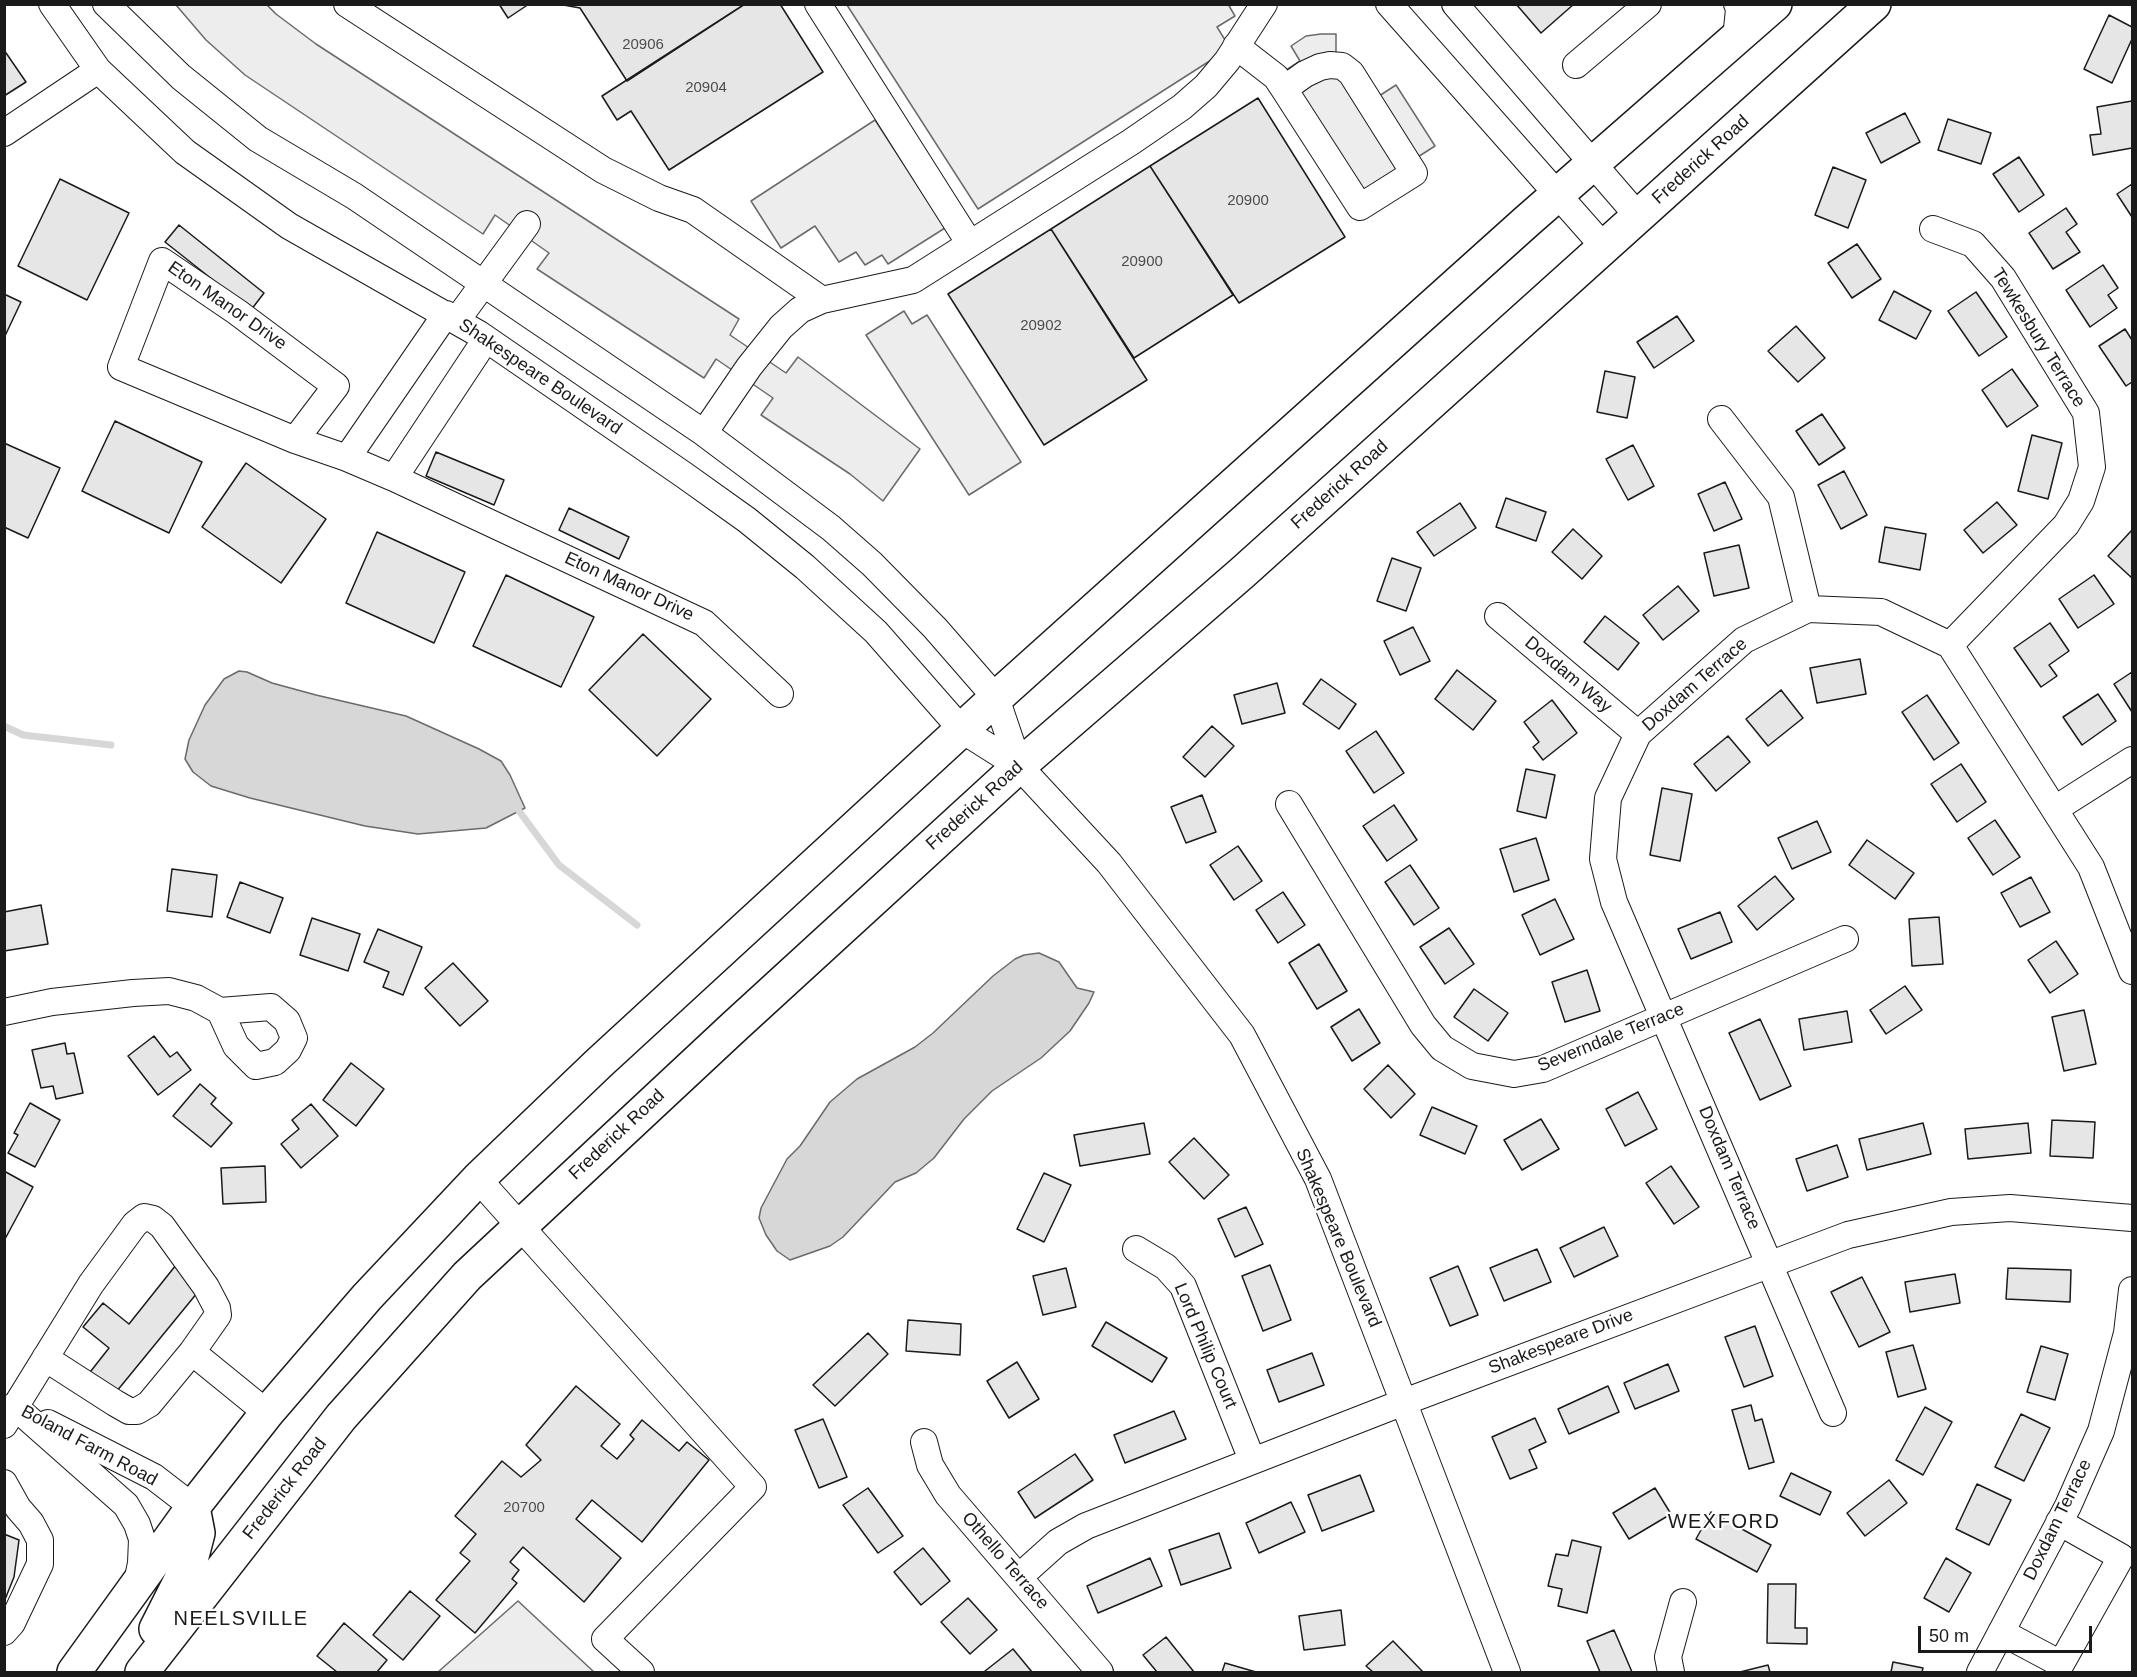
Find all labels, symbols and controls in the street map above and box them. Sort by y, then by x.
house number: 20906 [622,36,664,54]
house number: 20904 [685,79,727,97]
street label: Frederick Road [1648,111,1754,209]
house number: 20900 [1227,192,1269,210]
house number: 20900 [1121,253,1163,271]
street label: Eton Manor Drive [163,257,291,355]
street label: Tewkesbury Terrace [1986,264,2090,412]
street label: Shakespeare Boulevard [454,314,626,440]
house number: 20902 [1020,317,1062,335]
street label: Frederick Road [1287,436,1393,534]
street label: Eton Manor Drive [561,548,697,626]
street label: Doxdam Way [1520,632,1616,718]
street label: Doxdam Terrace [1638,634,1752,736]
street label: Frederick Road [922,757,1028,855]
street label: Severndale Terrace [1535,999,1687,1077]
street label: Frederick Road [565,1085,669,1185]
street label: Doxdam Terrace [1693,1103,1765,1233]
street label: Shakespeare Boulevard [1291,1145,1385,1331]
street label: Lord Philip Court [1169,1280,1241,1412]
street label: Shakespeare Drive [1486,1304,1636,1380]
street label: Boland Farm Road [17,1401,161,1491]
street label: Frederick Road [239,1434,331,1544]
street label: Doxdam Terrace [2019,1456,2097,1584]
house number: 20700 [503,1499,545,1517]
street label: Othello Terrace [957,1508,1053,1614]
district label: WEXFORD [1668,1510,1780,1534]
district label: NEELSVILLE [173,1607,309,1631]
scale bar [1921,1614,2095,1652]
text: 50 m [1929,1626,1969,1646]

